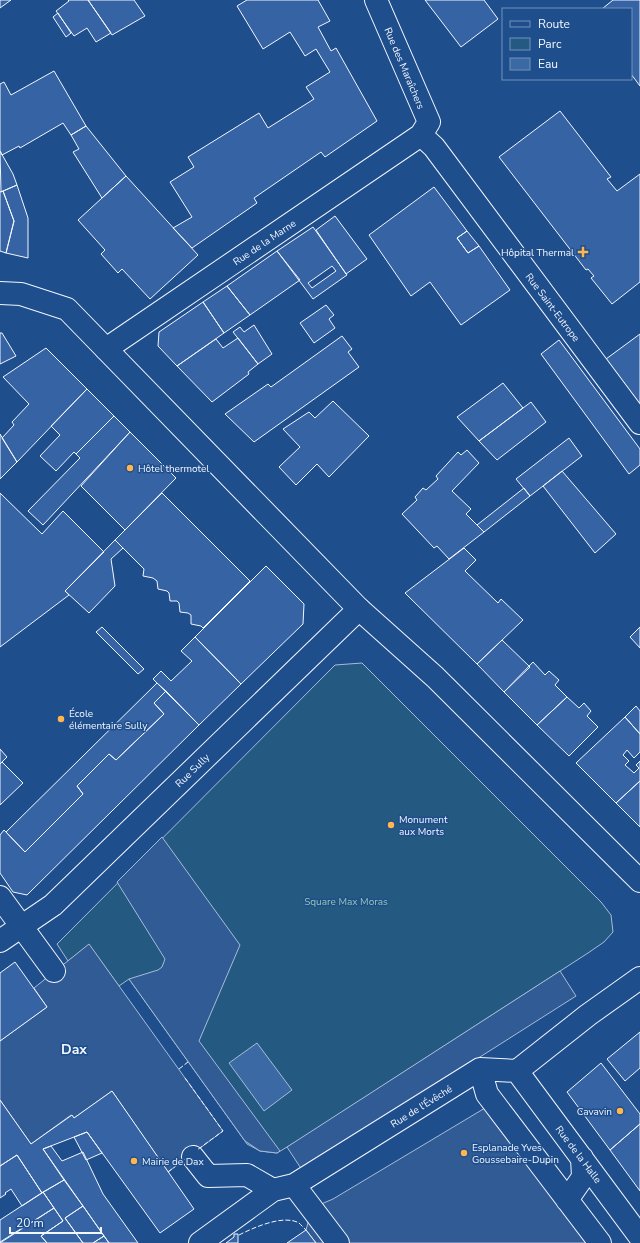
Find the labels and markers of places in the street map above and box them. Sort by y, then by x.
place label: Hôpital Thermal [501,246,574,260]
marker: Hôpital Thermal [577,246,589,258]
place label: Hôtel thermotel [138,462,209,476]
marker: Hôtel thermotel [125,463,135,473]
place label: École élémentaire Sully [69,707,148,733]
marker: École élémentaire Sully [56,714,66,724]
place label: Monument aux Morts [399,813,448,839]
marker: Monument aux Morts [386,820,396,830]
place label: Cavavin [577,1105,612,1119]
marker: Cavavin [615,1106,625,1116]
place label: Esplanade Yves Goussebaire-Dupin [472,1141,559,1167]
marker: Esplanade Yves Goussebaire-Dupin [459,1148,469,1158]
place label: Mairie de Dax [142,1155,204,1169]
marker: Mairie de Dax [129,1156,139,1166]

